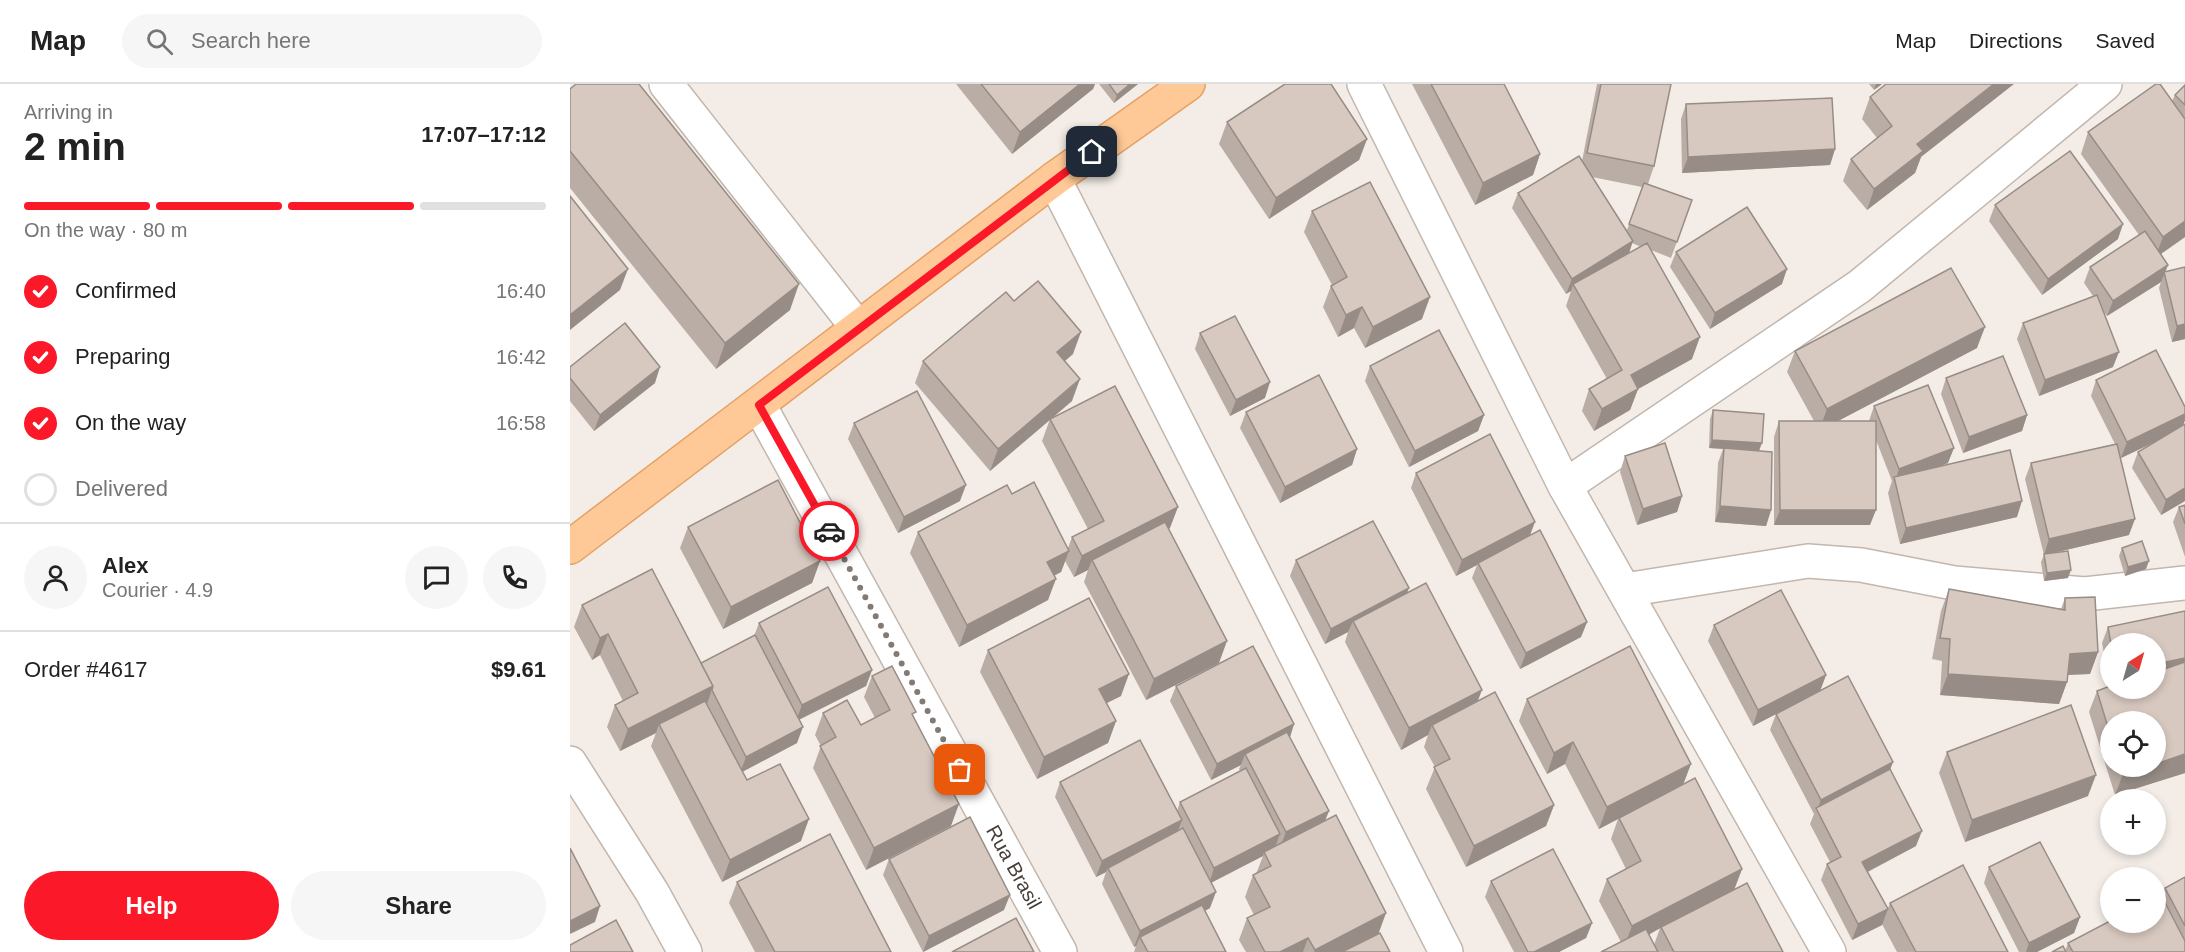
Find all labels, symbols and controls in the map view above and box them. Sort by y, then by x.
search box [122,14,542,68]
text: Map [30,25,86,56]
icon: search [143,25,176,58]
text: Search here [191,28,311,53]
text: Map [1895,29,1936,52]
text: Directions [1969,29,2062,52]
text: Saved [2095,29,2155,52]
text: Arriving in [24,101,113,123]
text: 17:07–17:12 [421,122,546,147]
text: 2 min [24,125,126,168]
pin [1066,126,1117,177]
icon: home [1075,135,1108,168]
text: On the way · 80 m [24,219,187,241]
icon: check [24,275,57,308]
text: Confirmed [75,278,176,303]
text: 16:40 [496,280,546,302]
icon: check [24,341,57,374]
text: Preparing [75,344,170,369]
text: 16:42 [496,346,546,368]
icon: check [24,407,57,440]
text: On the way [75,410,186,435]
text: 16:58 [496,412,546,434]
text: Delivered [75,476,168,501]
courier [799,501,859,561]
icon: car [813,515,846,548]
button: person [24,546,87,609]
button: chat [405,546,468,609]
button: phone [483,546,546,609]
text: Alex [102,553,148,578]
text: Courier · 4.9 [102,579,213,601]
north arrow [2100,633,2166,699]
map controls [2100,633,2166,933]
text: Order #4617 [24,657,148,682]
text: $9.61 [491,657,546,682]
button: locate [2100,711,2166,777]
pin [934,744,985,795]
icon: bag [943,753,976,786]
button: + [2100,789,2166,855]
street label: Rua Brasil [982,821,1046,913]
button: − [2100,867,2166,933]
button: Help [24,871,279,940]
button: Share [291,871,546,940]

